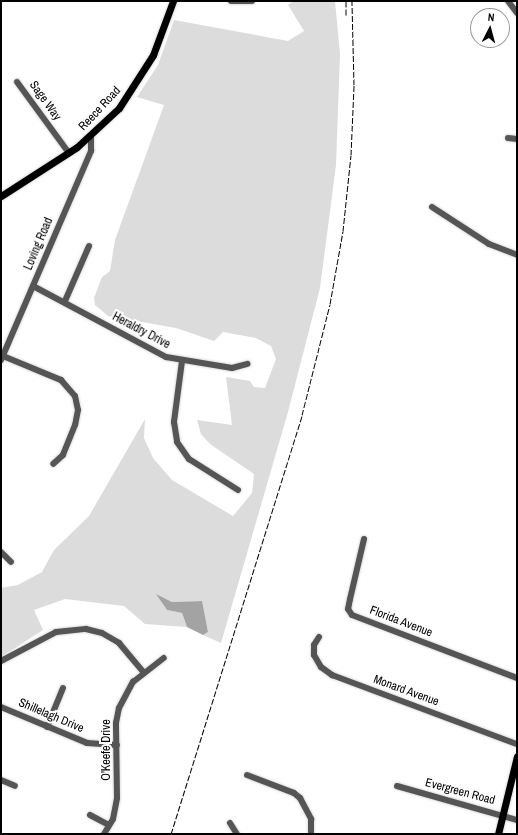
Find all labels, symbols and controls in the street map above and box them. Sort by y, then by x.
north arrow [470,8,510,48]
text: N [487,10,495,24]
street label: Sage Way [26,79,64,123]
street label: Reece Road [76,84,124,134]
street label: Loving Road [21,216,57,272]
street label: Heraldry Drive [110,310,172,352]
street label: Florida Avenue [367,603,435,641]
street label: Monard Avenue [371,672,441,710]
street label: Shillelagh Drive [16,696,86,736]
street label: O'Keefe Drive [100,719,114,781]
street label: Evergreen Road [424,776,496,808]

